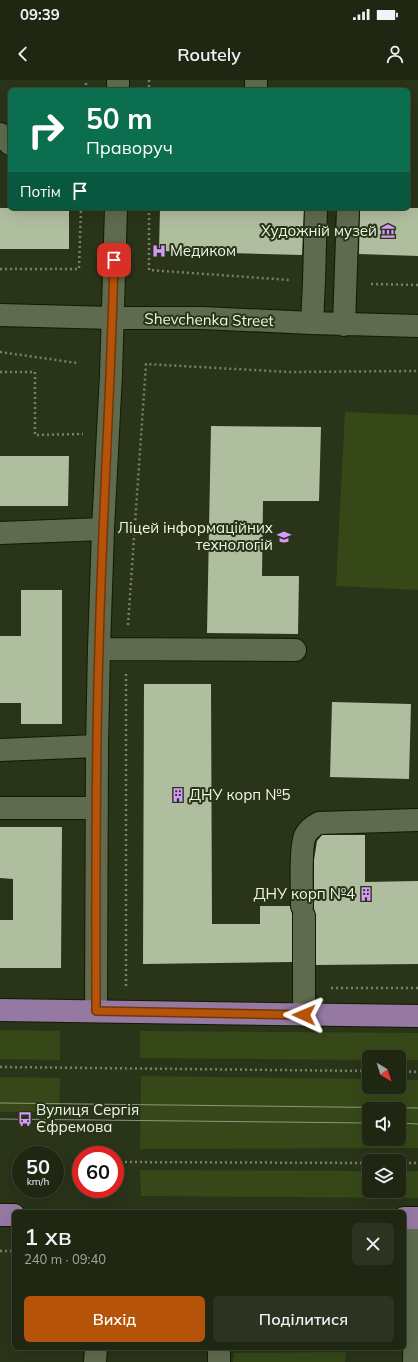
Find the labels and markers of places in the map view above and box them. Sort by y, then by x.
place label: Художній музей [261,221,377,240]
museum icon: Художній музей [380,223,396,239]
place label: Медиком [170,241,236,260]
pin [97,243,131,277]
hospital icon: Медиком [151,243,167,259]
place label: Ліцей інформаційних технологій [118,518,273,554]
school or university icon: Ліцей інформаційних технологій [276,529,292,545]
place label: ДНУ корп №5 [189,785,290,804]
building icon: ДНУ корп №5 [170,787,186,803]
place label: ДНУ корп №4 [254,884,355,903]
building icon: ДНУ корп №4 [358,886,374,902]
place label: Вулиця Сергія Єфремова [36,1100,139,1136]
bus stop icon: Вулиця Сергія Єфремова [17,1111,33,1127]

